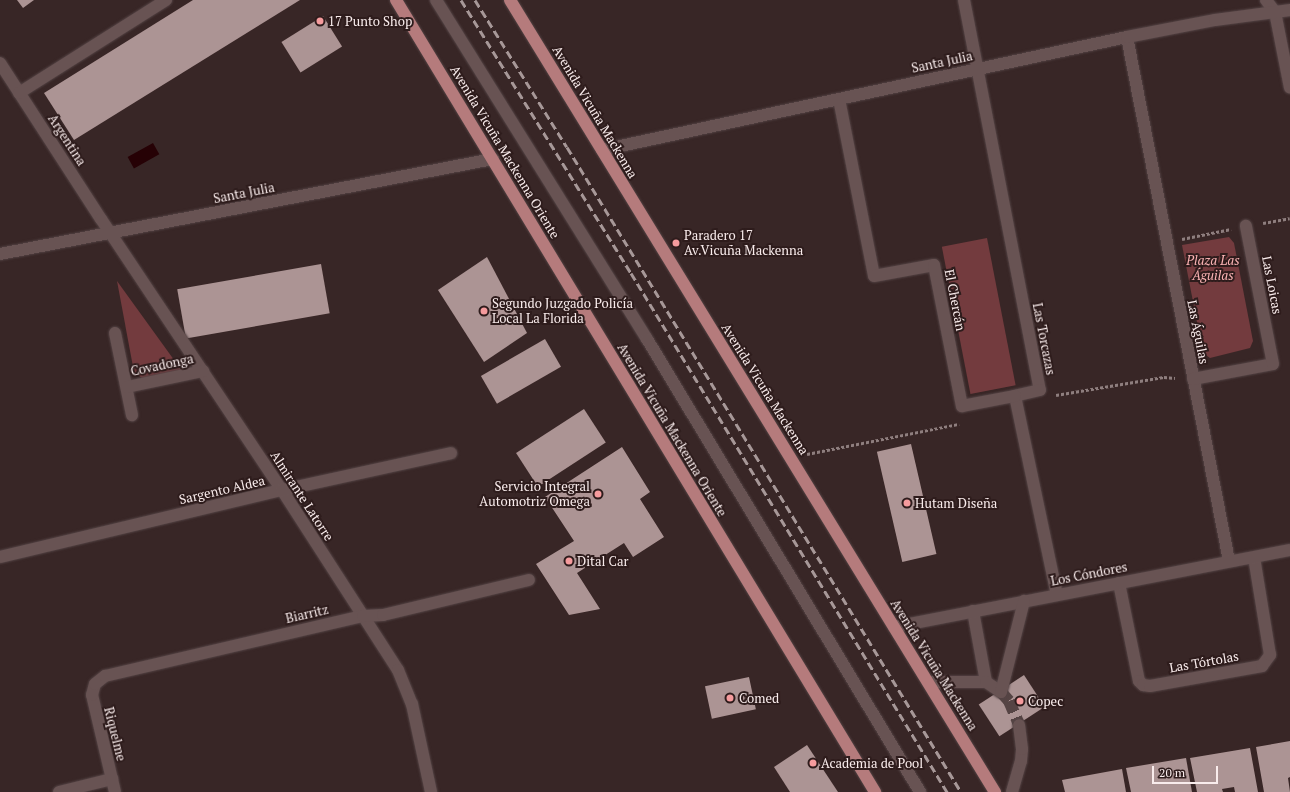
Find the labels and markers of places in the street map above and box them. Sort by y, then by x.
place label: 17 Punto Shop [328,13,412,29]
marker: 17 Punto Shop [315,16,325,26]
place label: Paradero 17 Av.Vicuña Mackenna [684,228,803,259]
marker: Paradero 17 Av.Vicuña Mackenna [671,238,681,248]
place label: Segundo Juzgado Policía Local La Florida [492,296,633,327]
marker: Segundo Juzgado Policía Local La Florida [479,306,489,316]
place label: Servicio Integral Automotriz Omega [479,479,590,510]
marker: Servicio Integral Automotriz Omega [593,489,603,499]
place label: Hutam Diseña [915,495,997,511]
marker: Hutam Diseña [902,498,912,508]
place label: Dital Car [577,553,629,569]
marker: Dital Car [564,556,574,566]
place label: Comed [739,690,779,706]
marker: Comed [724,692,736,704]
place label: Copec [1028,693,1063,709]
marker: Copec [1015,696,1025,706]
place label: Academia de Pool [821,755,923,771]
marker: Academia de Pool [808,758,818,768]

